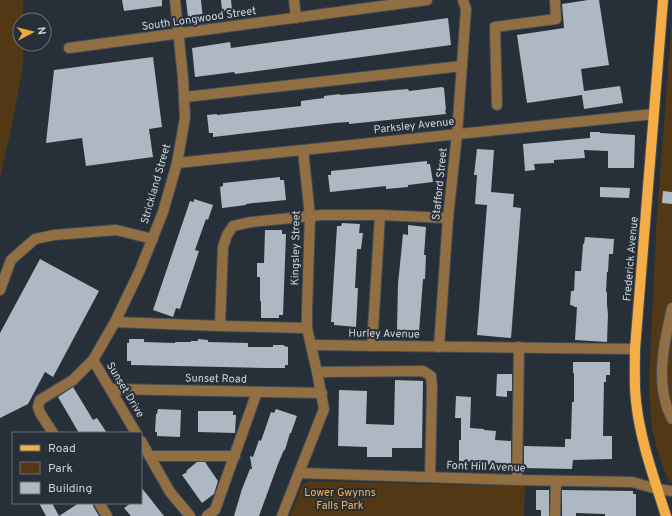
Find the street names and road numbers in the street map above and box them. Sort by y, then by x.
street label: South Longwood Street [141,4,257,34]
street label: Parksley Avenue [373,115,455,137]
street label: Strickland Street [138,142,174,226]
street label: Stafford Street [429,147,451,221]
street label: Kingsley Street [288,210,304,286]
street label: Frederick Avenue [620,216,642,302]
street label: Hurley Avenue [348,326,420,342]
street label: Sunset Drive [103,360,147,421]
street label: Sunset Road [185,371,247,387]
street label: Font Hill Avenue [446,459,526,475]

